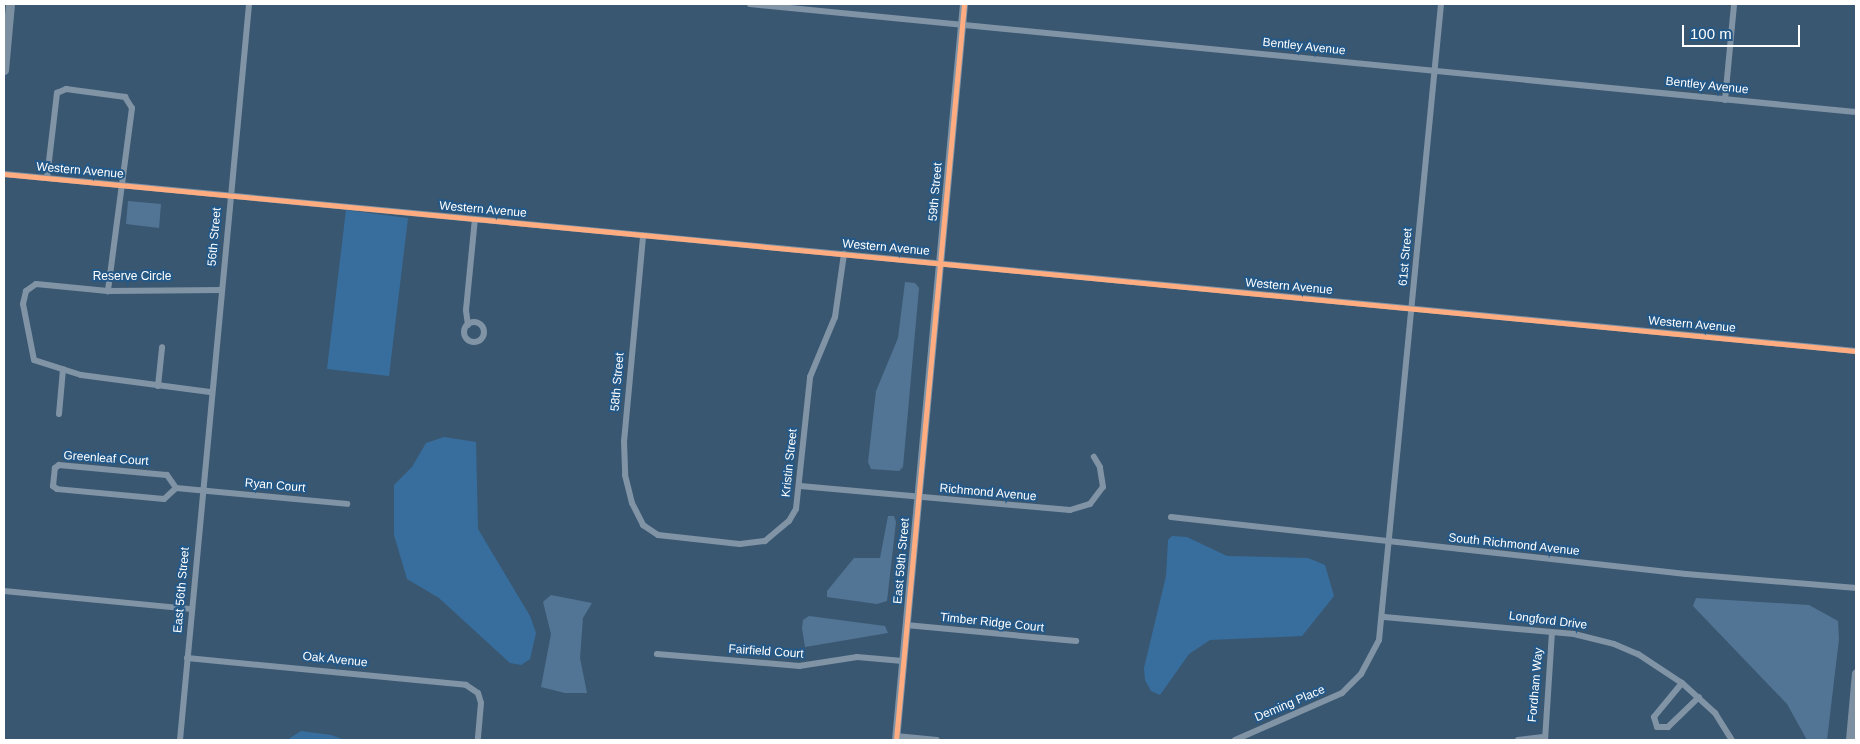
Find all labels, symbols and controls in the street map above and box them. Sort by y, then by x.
scale bar [1685,15,1802,47]
text: 100 m [1690,25,1732,42]
street label: Bentley Avenue [1262,35,1346,59]
street label: Bentley Avenue [1665,74,1749,98]
street label: Western Avenue [35,160,125,182]
street label: 59th Street [926,162,946,222]
street label: Western Avenue [438,199,528,221]
street label: 56th Street [205,207,225,267]
street label: 61st Street [1396,227,1416,287]
street label: Western Avenue [841,237,931,259]
street label: Reserve Circle [93,270,171,284]
street label: Western Avenue [1244,276,1334,298]
street label: Western Avenue [1647,314,1737,336]
street label: 58th Street [608,352,628,412]
street label: Kristin Street [779,428,801,498]
street label: Greenleaf Court [63,449,149,469]
street label: Ryan Court [244,476,306,496]
street label: Richmond Avenue [939,482,1037,504]
street label: East 59th Street [891,518,913,604]
street label: South Richmond Avenue [1447,531,1581,559]
street label: East 56th Street [171,547,193,633]
street label: Longford Drive [1508,609,1588,633]
street label: Timber Ridge Court [939,610,1045,636]
street label: Fairfield Court [728,642,804,662]
street label: Fordham Way [1526,647,1546,723]
street label: Oak Avenue [302,649,368,671]
street label: Deming Place [1253,683,1327,725]

